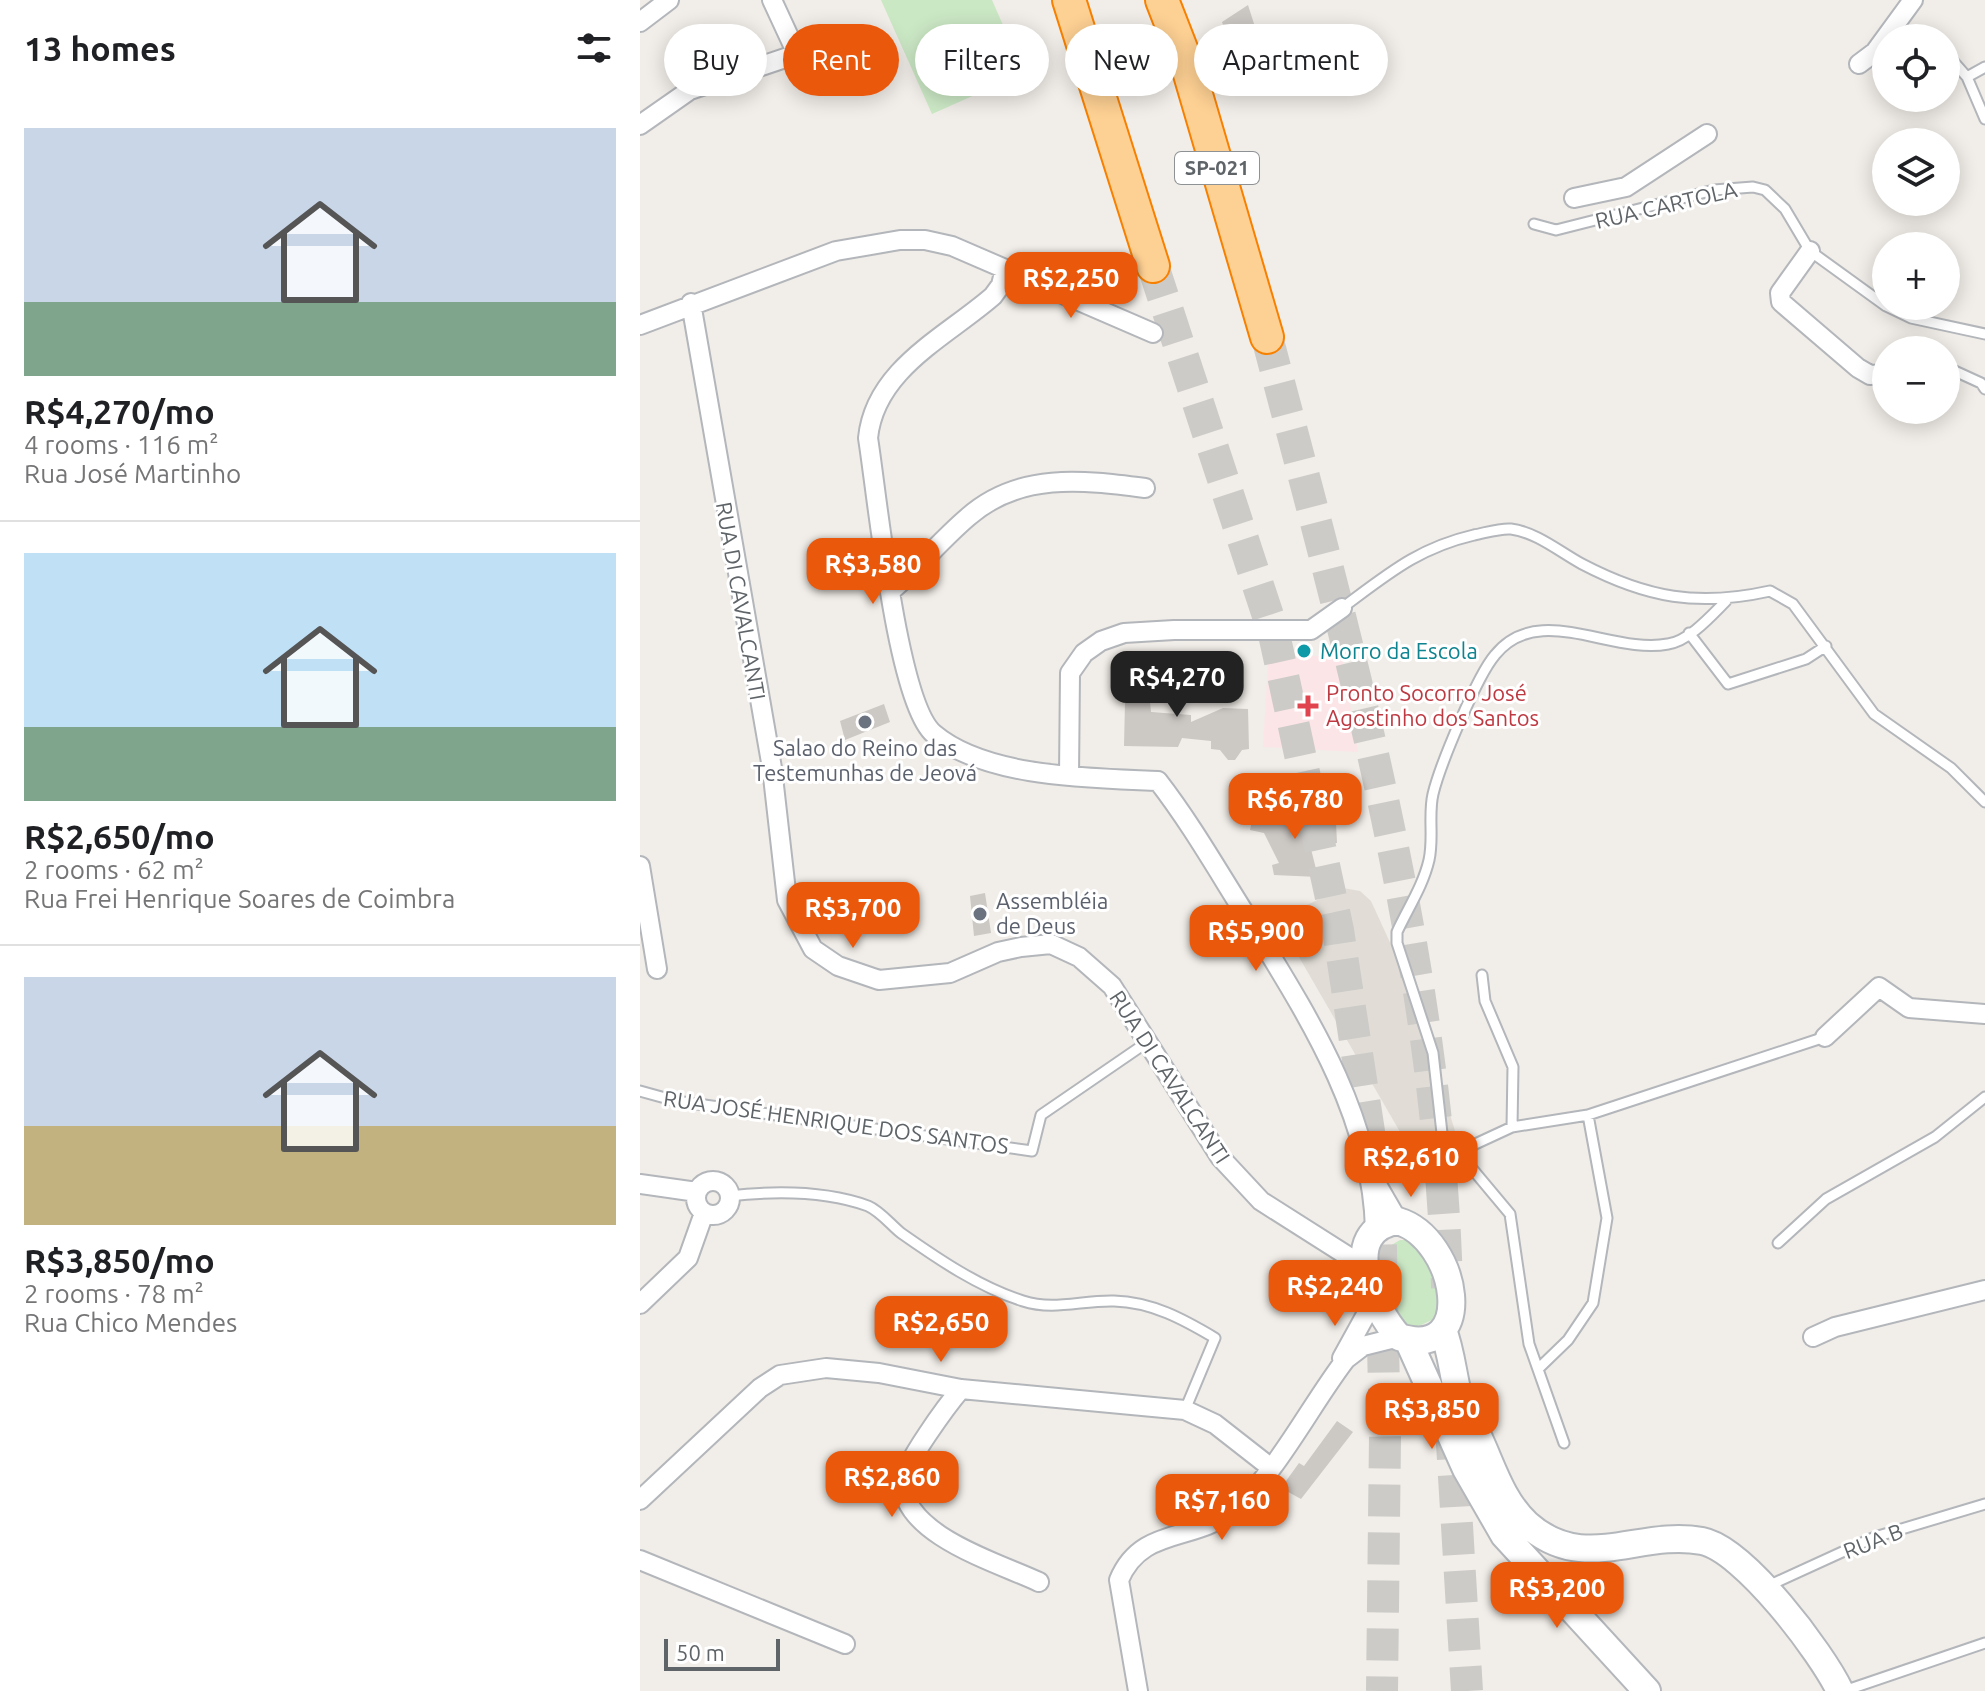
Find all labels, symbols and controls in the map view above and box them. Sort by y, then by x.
chip: Buy [664,24,767,96]
chip: Rent [783,24,899,96]
chip: Filters [915,24,1049,96]
chip: New [1065,24,1178,96]
chip: Apartment [1194,24,1388,96]
map controls [1872,24,1960,424]
button: locate [1872,24,1960,112]
icon: filters [572,26,616,70]
text: 13 homes [24,29,176,67]
button: layers [1872,128,1960,216]
road number: SP-021 [1175,152,1259,184]
street label: RUA CARTOLA [1592,176,1740,233]
icon: home [248,180,392,324]
button: + [1872,232,1960,320]
pin: R$2,250 [997,252,1145,320]
text: R$2,250 [1023,263,1119,292]
button: − [1872,336,1960,424]
text: R$4,270/mo [24,392,215,430]
text: 4 rooms · 116 m² [24,430,219,459]
text: Rua José Martinho [24,459,241,488]
street label: RUA DI CAVALCANTI [712,500,771,702]
pin: R$3,580 [799,538,947,606]
text: R$3,580 [825,549,921,578]
icon: home [248,605,392,749]
place label: Morro da Escola [1320,638,1478,663]
marker: Morro da Escola [1295,642,1313,660]
pin: R$4,270 [1103,651,1251,719]
text: R$4,270 [1129,662,1225,691]
place label: Pronto Socorro José Agostinho dos Santos [1326,680,1539,730]
marker: Pronto Socorro José Agostinho dos Santos [1297,695,1319,717]
marker: Salao do Reino das Testemunhas de Jeová [856,713,874,731]
place label: Salao do Reino das Testemunhas de Jeová [753,735,977,785]
pin: R$6,780 [1221,773,1369,841]
text: R$6,780 [1247,784,1343,813]
text: R$2,650/mo [24,817,215,855]
text: 2 rooms · 62 m² [24,855,204,884]
pin: R$3,700 [779,882,927,950]
text: Rua Frei Henrique Soares de Coimbra [24,884,455,913]
place label: Assembléia de Deus [996,888,1108,938]
text: R$3,700 [805,893,901,922]
marker: Assembléia de Deus [971,905,989,923]
pin: R$5,900 [1182,905,1330,973]
text: R$5,900 [1208,916,1304,945]
street label: RUA DI CAVALCANTI [1105,986,1236,1168]
icon: home [248,1029,392,1173]
street label: RUA JOSÉ HENRIQUE DOS SANTOS [662,1084,1010,1158]
pin: R$2,610 [1337,1131,1485,1199]
text: R$2,610 [1363,1142,1459,1171]
text: R$3,850/mo [24,1241,215,1279]
pin: R$2,240 [1261,1260,1409,1328]
text: R$2,240 [1287,1271,1383,1300]
text: 2 rooms · 78 m² [24,1279,204,1308]
pin: R$2,650 [867,1296,1015,1364]
text: R$2,650 [893,1307,989,1336]
text: Rua Chico Mendes [24,1308,237,1337]
pin: R$3,850 [1358,1383,1506,1451]
text: R$3,850 [1384,1394,1480,1423]
pin: R$2,860 [818,1451,966,1519]
text: R$2,860 [844,1462,940,1491]
pin: R$7,160 [1148,1474,1296,1542]
text: R$7,160 [1174,1485,1270,1514]
street label: RUA B [1839,1518,1906,1563]
pin: R$3,200 [1483,1562,1631,1630]
text: R$3,200 [1509,1573,1605,1602]
scale bar [664,1635,780,1671]
text: 50 m [676,1640,725,1665]

